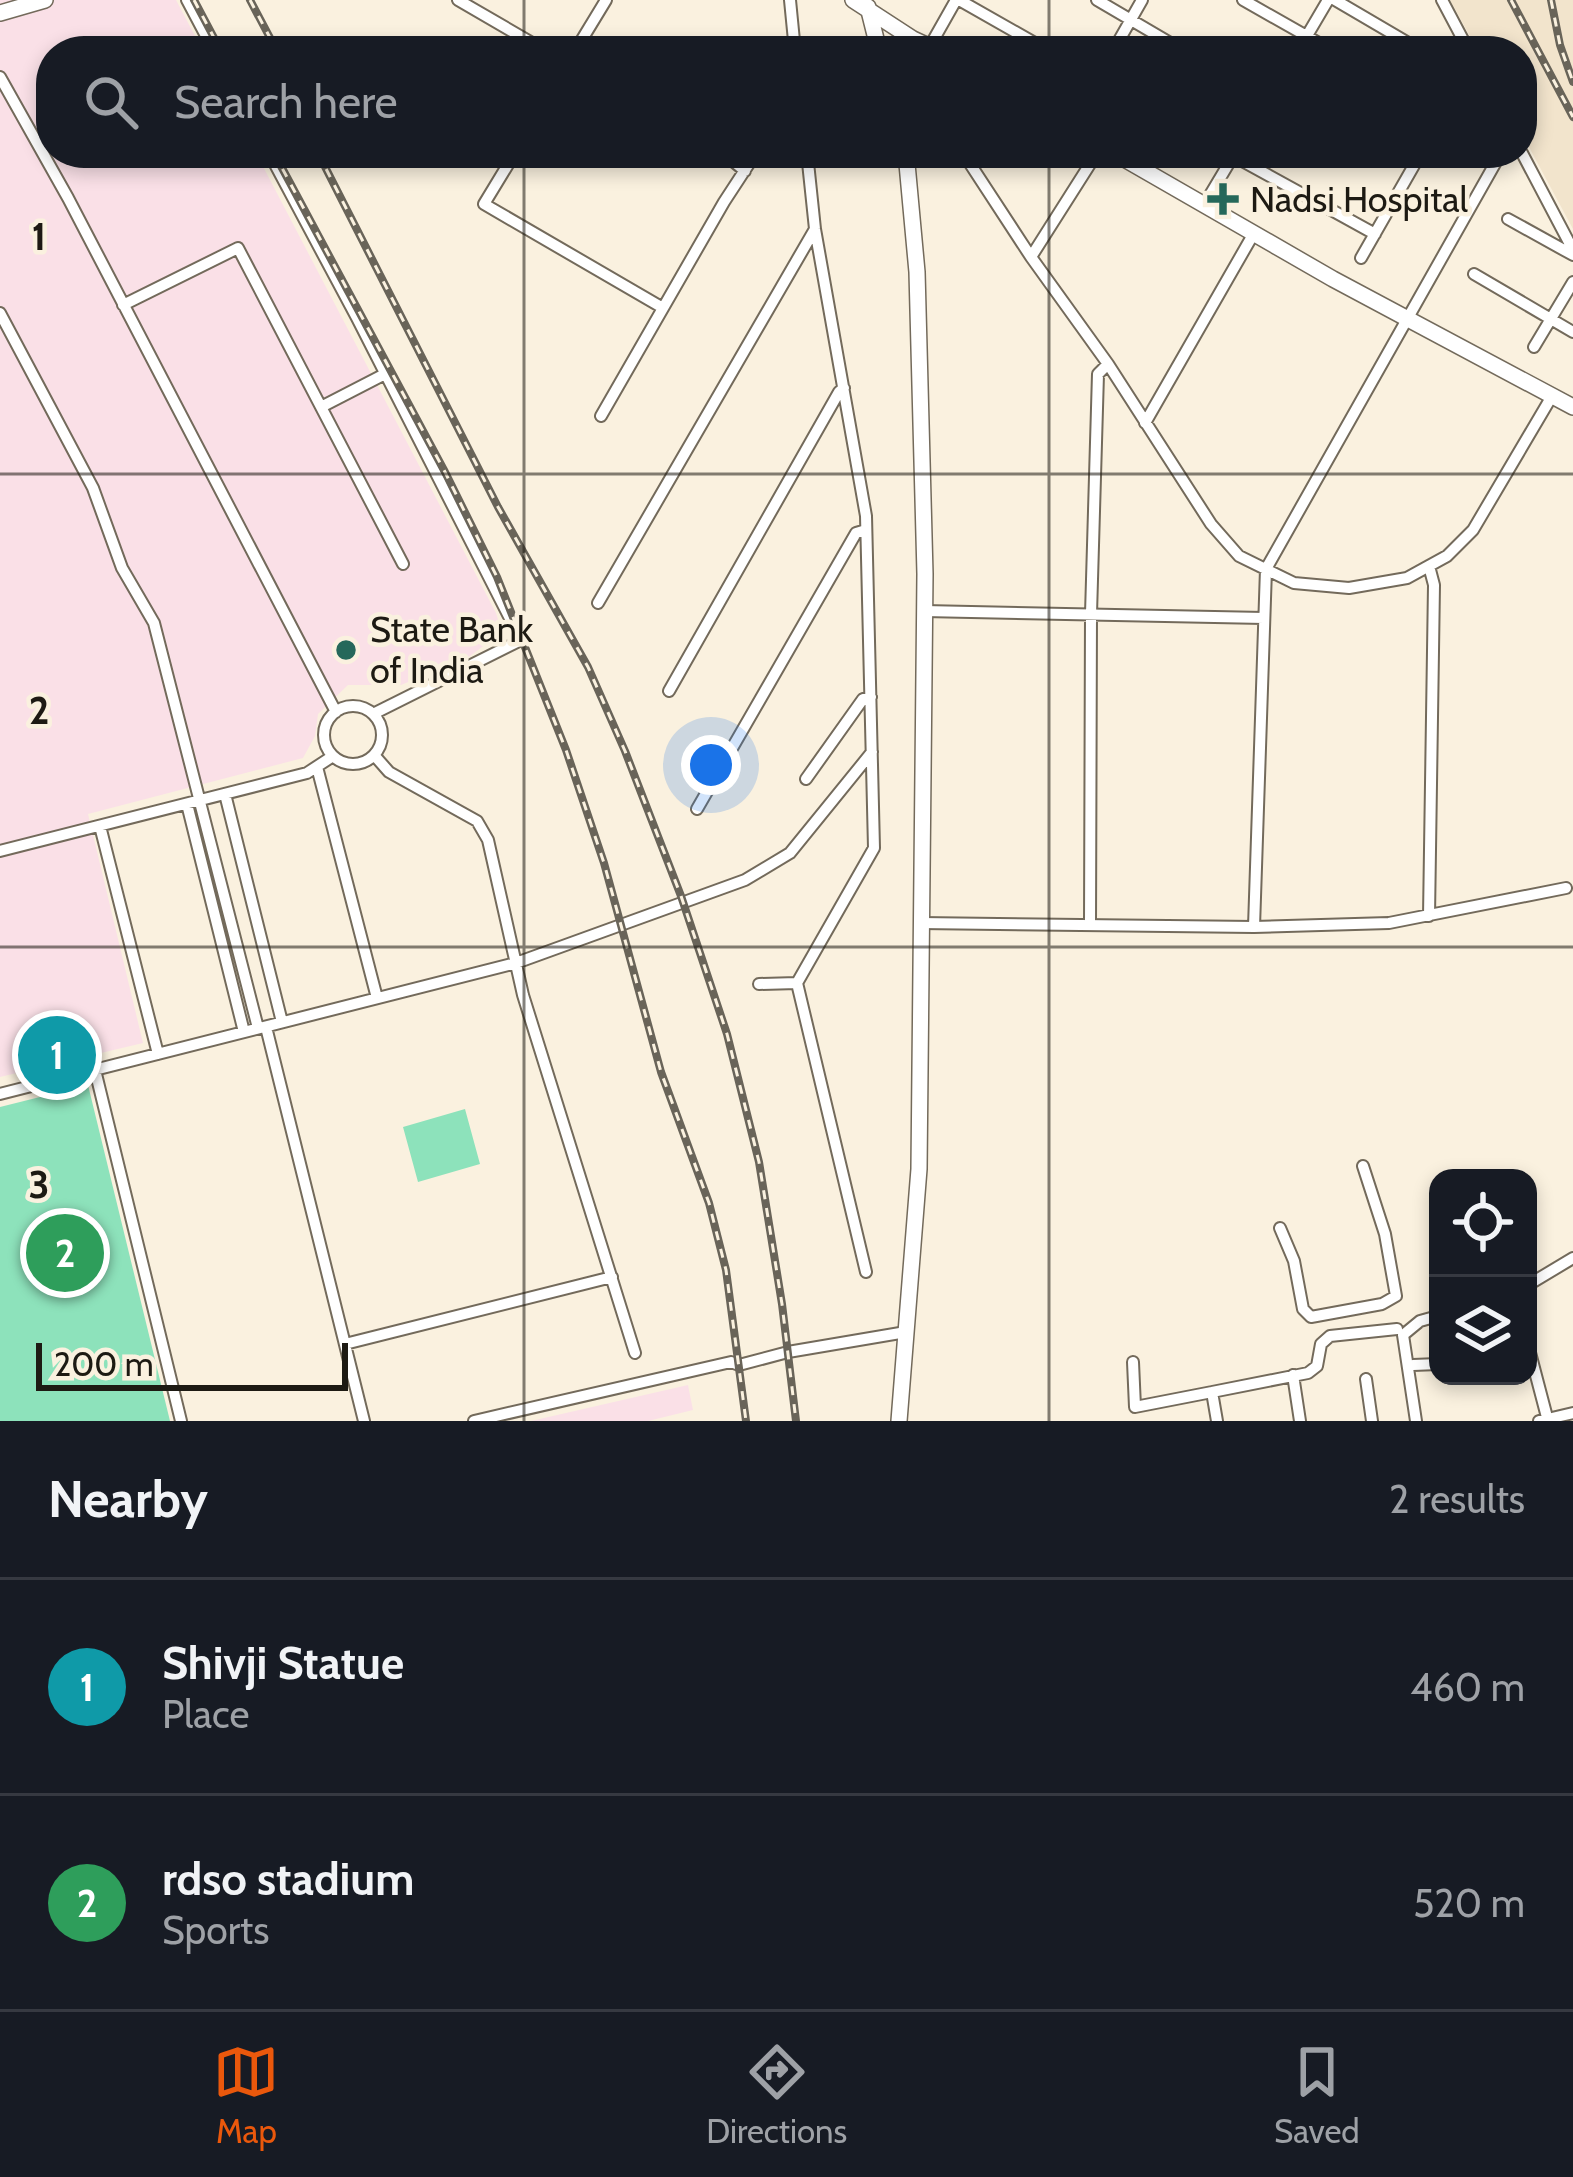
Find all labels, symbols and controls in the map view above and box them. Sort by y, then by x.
search box [36,36,1537,168]
icon: search [78,69,144,135]
text: Search here [174,75,398,129]
place label: Nadsi Hospital [1250,177,1469,221]
marker: Nadsi Hospital [1207,183,1239,215]
text: 1 [32,212,46,260]
place label: State Bank of India [370,607,534,692]
marker: State Bank of India [333,637,359,663]
text: 2 [29,686,49,734]
your location [681,735,741,795]
pin: 1 [18,1010,96,1100]
text: 3 [28,1160,50,1208]
map controls [1429,1169,1537,1385]
button: locate [1429,1169,1537,1277]
pin: 2 [26,1208,104,1298]
button: layers [1429,1277,1537,1385]
scale bar [36,1337,348,1390]
text: 200 m [54,1344,154,1384]
text: Nearby [48,1468,208,1530]
text: 2 results [1389,1475,1525,1523]
text: Shivji Statue [162,1636,404,1690]
text: 1 [80,1663,94,1711]
text: 460 m [1410,1663,1525,1711]
text: Place [162,1690,249,1738]
text: rdso stadium [162,1852,414,1906]
text: 2 [77,1879,97,1927]
text: 520 m [1413,1879,1525,1927]
text: Sports [162,1906,269,1954]
tab: Map [213,2039,279,2151]
tab: Directions [706,2039,847,2151]
tab: Saved [1274,2039,1360,2151]

